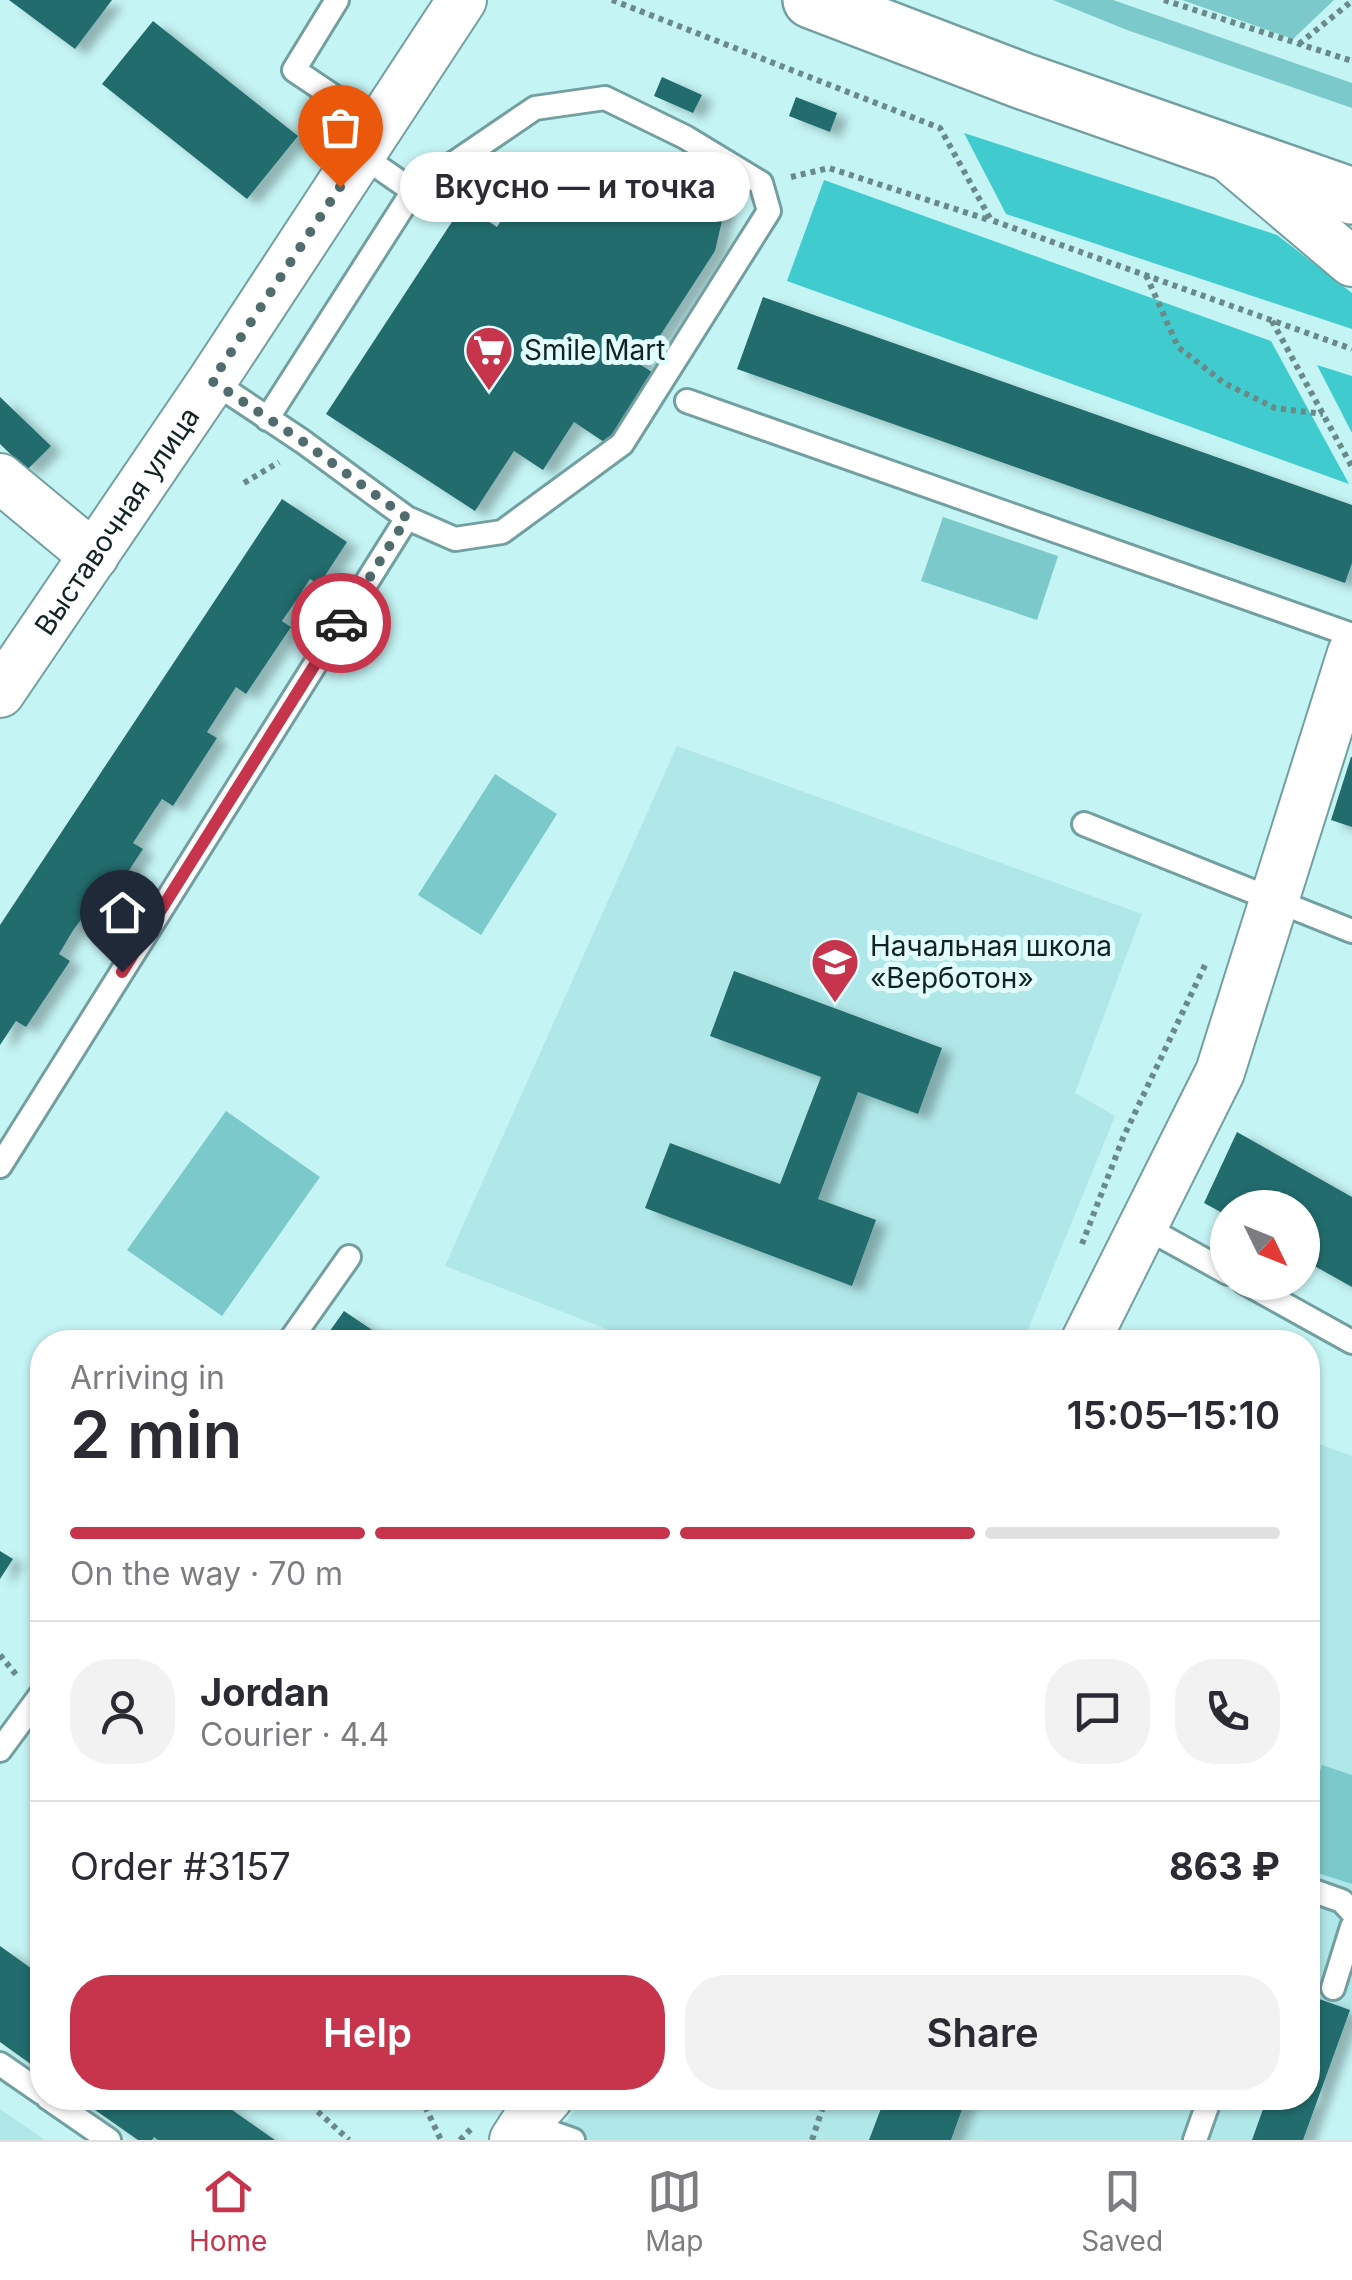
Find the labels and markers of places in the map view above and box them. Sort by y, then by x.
pin [298,85,383,188]
callout: Вкусно — и точка [400,152,750,222]
supermarket icon: Smile Mart [463,324,515,392]
place label: Smile Mart [524,333,665,367]
pin [80,870,165,973]
place label: Начальная школа «Верботон» [870,929,1112,995]
school or university icon: Начальная школа «Верботон» [809,936,861,1004]

